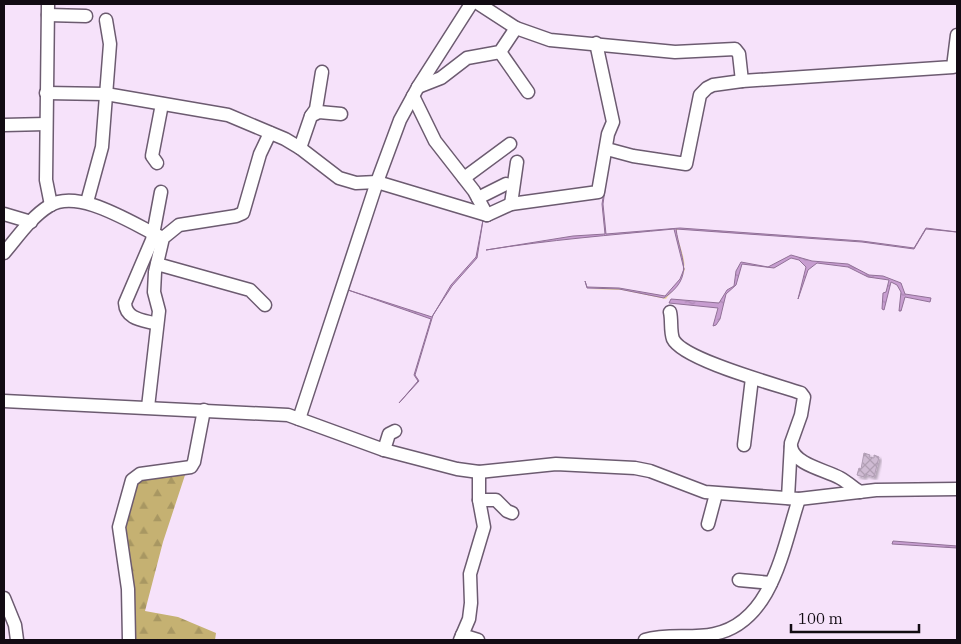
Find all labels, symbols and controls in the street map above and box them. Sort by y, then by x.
scale bar [791,602,918,634]
text: 100 m [798,609,843,628]

